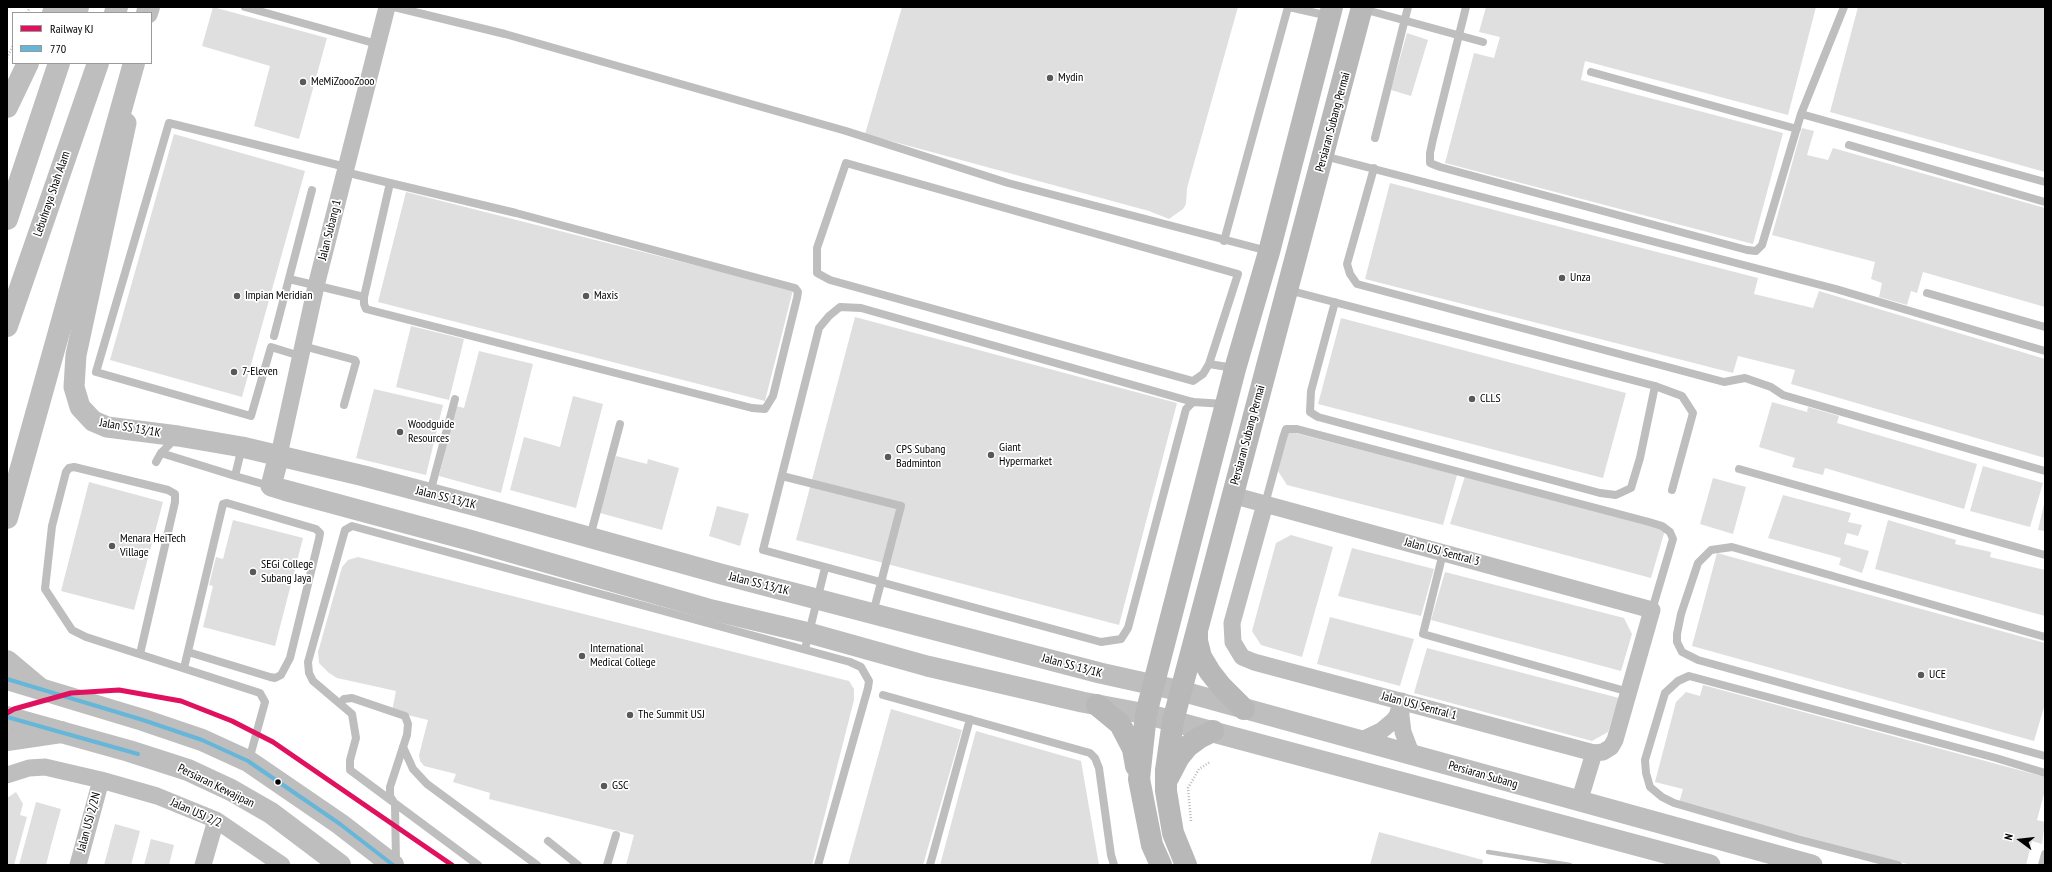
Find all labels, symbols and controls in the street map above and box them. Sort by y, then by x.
legend [12,12,152,64]
text: Railway KJ [50,21,93,36]
text: 770 [50,41,66,56]
place label: Mydin [1058,71,1083,85]
street label: Persiaran Subang Permai [1313,71,1353,173]
marker: Mydin [1045,73,1055,83]
place label: MeMiZoooZooo [311,75,375,89]
marker: MeMiZoooZooo [298,77,308,87]
street label: Lebuhraya Shah Alam [31,149,73,239]
street label: Jalan Subang 1 [316,198,344,262]
place label: Unza [1570,271,1591,285]
marker: Unza [1557,273,1567,283]
place label: Impian Meridian [245,289,312,303]
place label: Maxis [594,289,618,303]
marker: Impian Meridian [232,291,242,301]
marker: Maxis [581,291,591,301]
place label: 7-Eleven [242,365,278,379]
marker: 7-Eleven [229,367,239,377]
street label: Persiaran Subang Permai [1228,384,1268,486]
place label: CLLS [1480,392,1501,406]
marker: CLLS [1467,394,1477,404]
street label: Jalan SS 13/1K [98,416,162,440]
place label: Woodguide Resources [408,418,454,446]
marker: Woodguide Resources [395,427,405,437]
place label: Giant Hypermarket [999,441,1052,469]
place label: CPS Subang Badminton [896,443,945,471]
marker: Giant Hypermarket [986,450,996,460]
marker: CPS Subang Badminton [883,452,893,462]
street label: Jalan SS 13/1K [414,484,478,512]
place label: Menara HeiTech Village [120,532,186,560]
street label: Jalan USJ Sentral 3 [1403,535,1481,569]
marker: Menara HeiTech Village [107,541,117,551]
place label: SEGi College Subang Jaya [261,558,313,586]
marker: SEGi College Subang Jaya [248,567,258,577]
street label: Jalan SS 13/1K [727,570,791,598]
place label: International Medical College [590,642,656,670]
marker: International Medical College [577,651,587,661]
street label: Jalan SS 13/1K [1040,651,1104,681]
place label: UCE [1929,668,1946,682]
marker: UCE [1916,670,1926,680]
street label: Jalan USJ Sentral 1 [1380,689,1458,723]
place label: The Summit USJ [638,708,705,722]
marker: The Summit USJ [625,710,635,720]
street label: Persiaran Subang [1447,758,1519,792]
street label: Persiaran Kewajipan [175,761,257,811]
unlabelled marker [273,777,283,787]
place label: GSC [612,779,629,793]
marker: GSC [599,781,609,791]
street label: Jalan USJ 2/2N [74,791,104,853]
street label: Jalan USJ 2/2 [168,795,224,831]
north arrow [2000,820,2040,860]
text: N [2001,832,2016,842]

